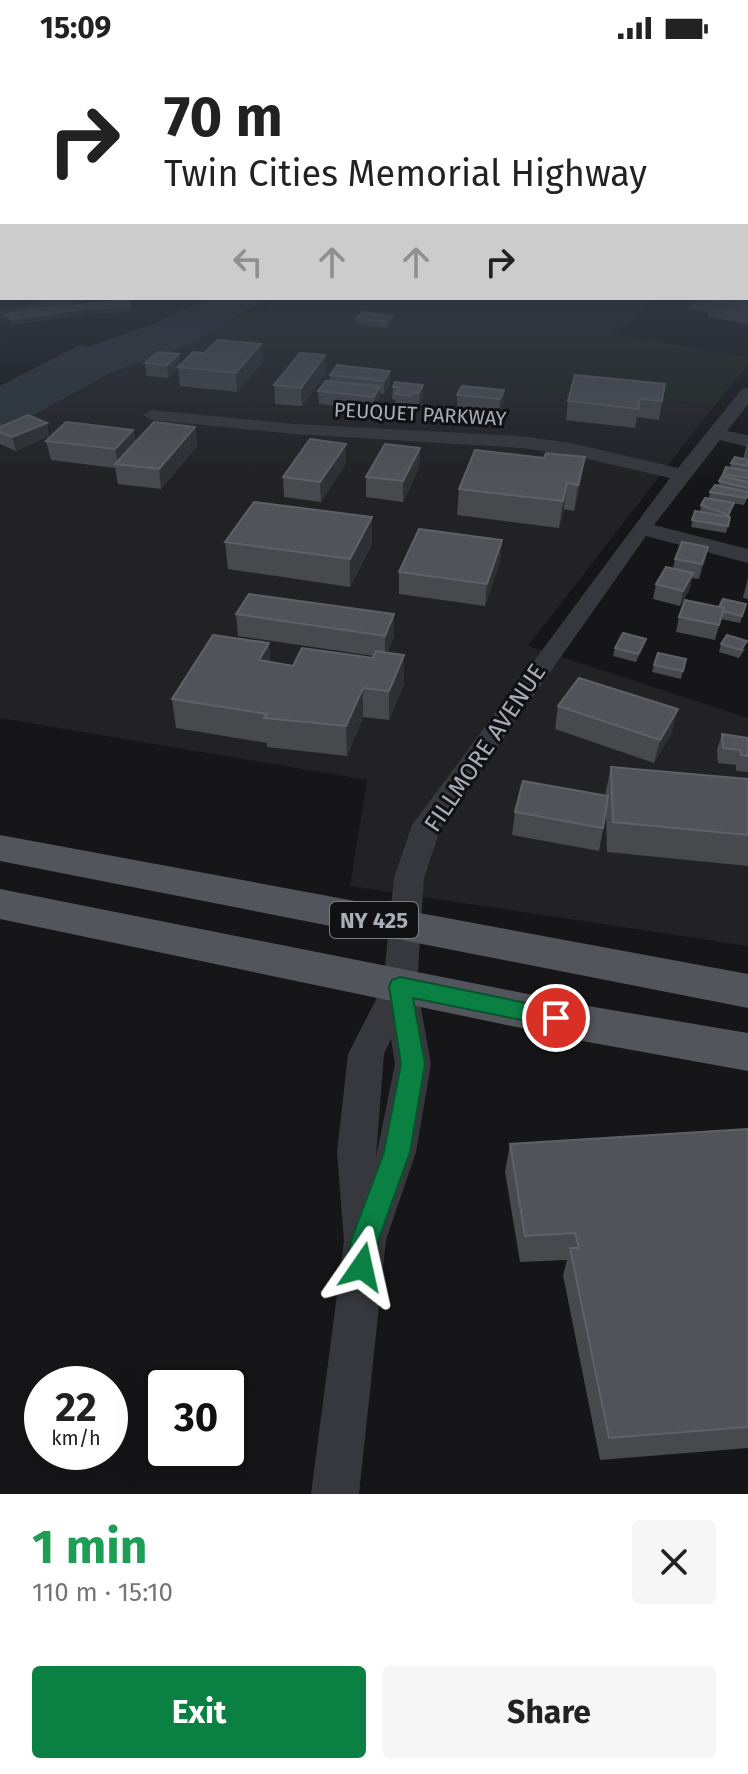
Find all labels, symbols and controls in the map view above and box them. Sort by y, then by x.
text: 15:09 [40,10,111,46]
text: 70 m [164,84,283,151]
icon: right [32,88,136,192]
text: Twin Cities Memorial Highway [164,152,647,196]
icon: left [226,240,270,284]
icon: ahead [310,240,354,284]
icon: ahead [394,240,438,284]
icon: right [478,240,522,284]
street label: PEUQUET PARKWAY [333,397,507,431]
street label: FILLMORE AVENUE [419,659,551,837]
road number: NY 425 [330,902,418,938]
pin [522,984,590,1052]
icon: arrive [534,996,578,1040]
position arrow [320,1225,404,1309]
speed limit sign: 30 [144,1366,248,1470]
text: 22 [55,1384,97,1432]
text: km/h [51,1426,101,1450]
text: 1 min [32,1518,147,1576]
button: close [632,1520,716,1604]
text: 110 m · 15:10 [32,1577,173,1608]
button: Exit [32,1666,366,1758]
button: Share [382,1666,716,1758]

